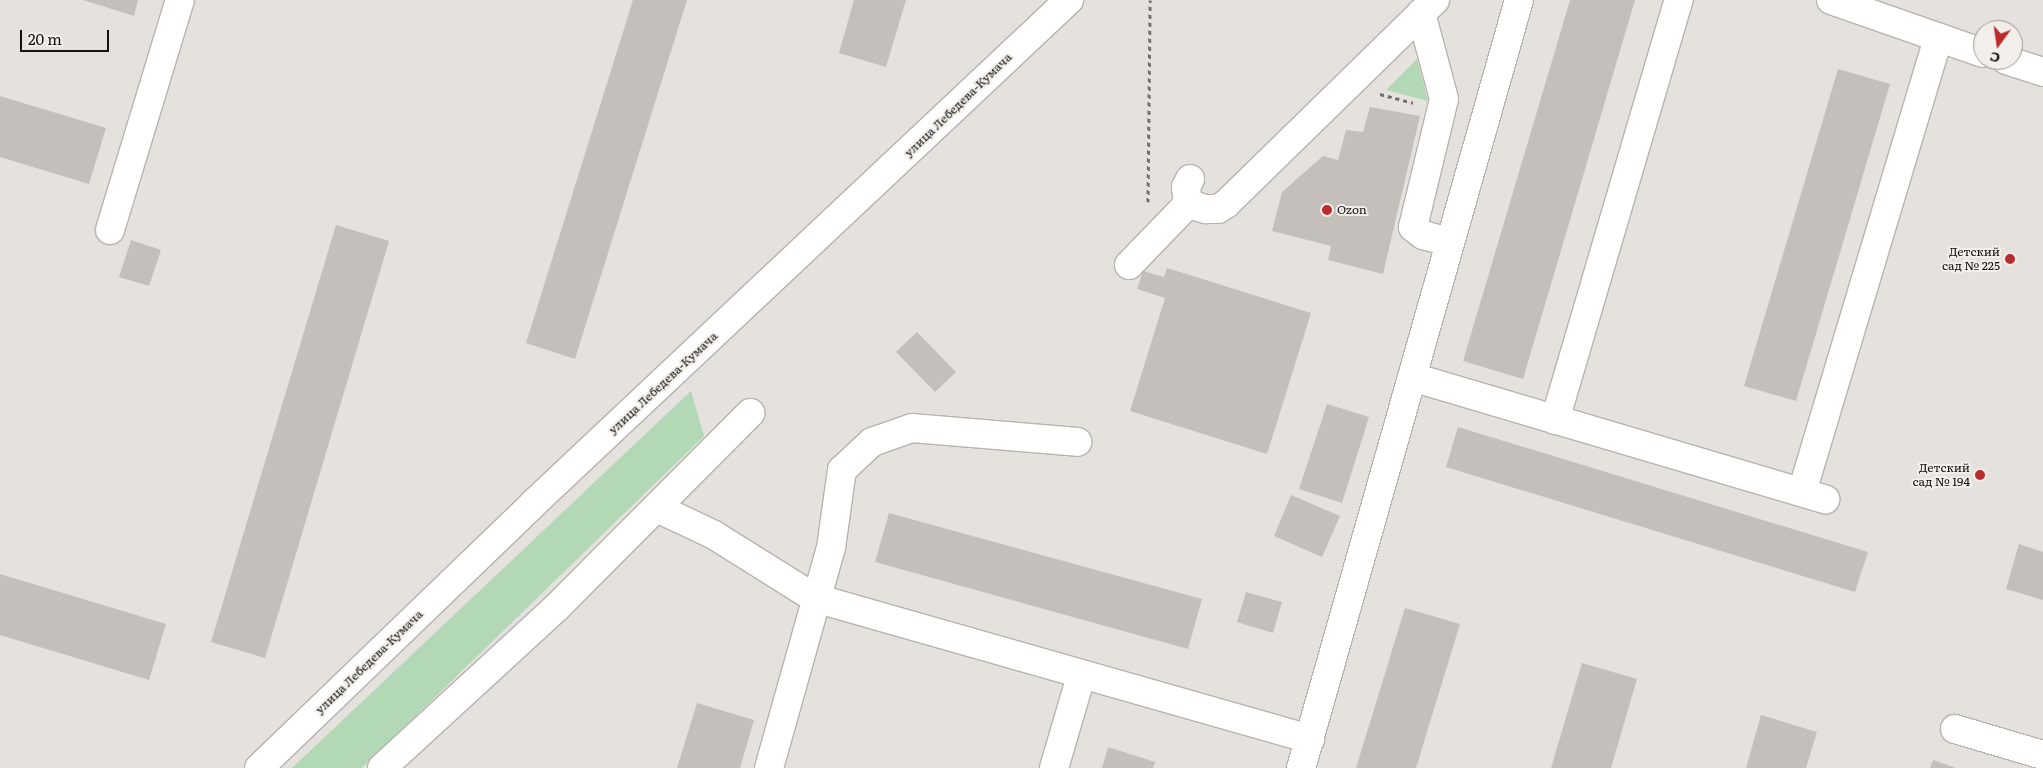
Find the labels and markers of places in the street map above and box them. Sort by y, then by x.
place label: Ozon [1337,203,1367,217]
marker: Ozon [1321,204,1333,216]
place label: Детский сад № 225 [1942,245,2000,273]
marker: Детский сад № 225 [2004,253,2016,265]
place label: Детский сад № 194 [1913,461,1970,489]
marker: Детский сад № 194 [1974,469,1986,481]

